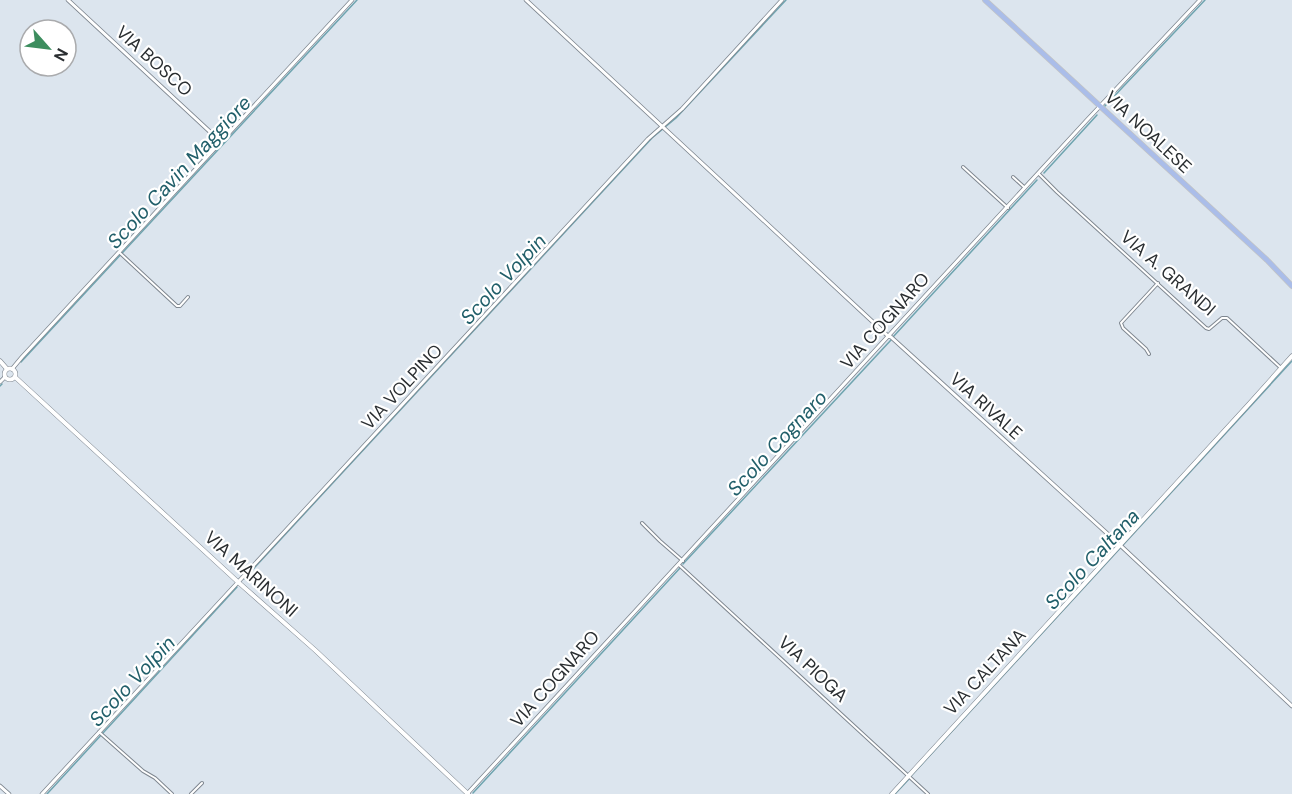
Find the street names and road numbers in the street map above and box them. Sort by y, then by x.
street label: VIA BOSCO [111,20,197,102]
street label: VIA NOALESE [1099,85,1197,179]
street label: VIA A. GRANDI [1115,225,1221,321]
street label: VIA COGNARO [835,267,935,375]
street label: VIA VOLPINO [356,339,448,435]
street label: VIA RIVALE [945,367,1027,445]
street label: VIA MARINONI [199,526,303,622]
street label: VIA CALTANA [939,624,1031,720]
street label: VIA COGNARO [505,625,605,733]
street label: VIA PIOGA [773,630,853,708]

